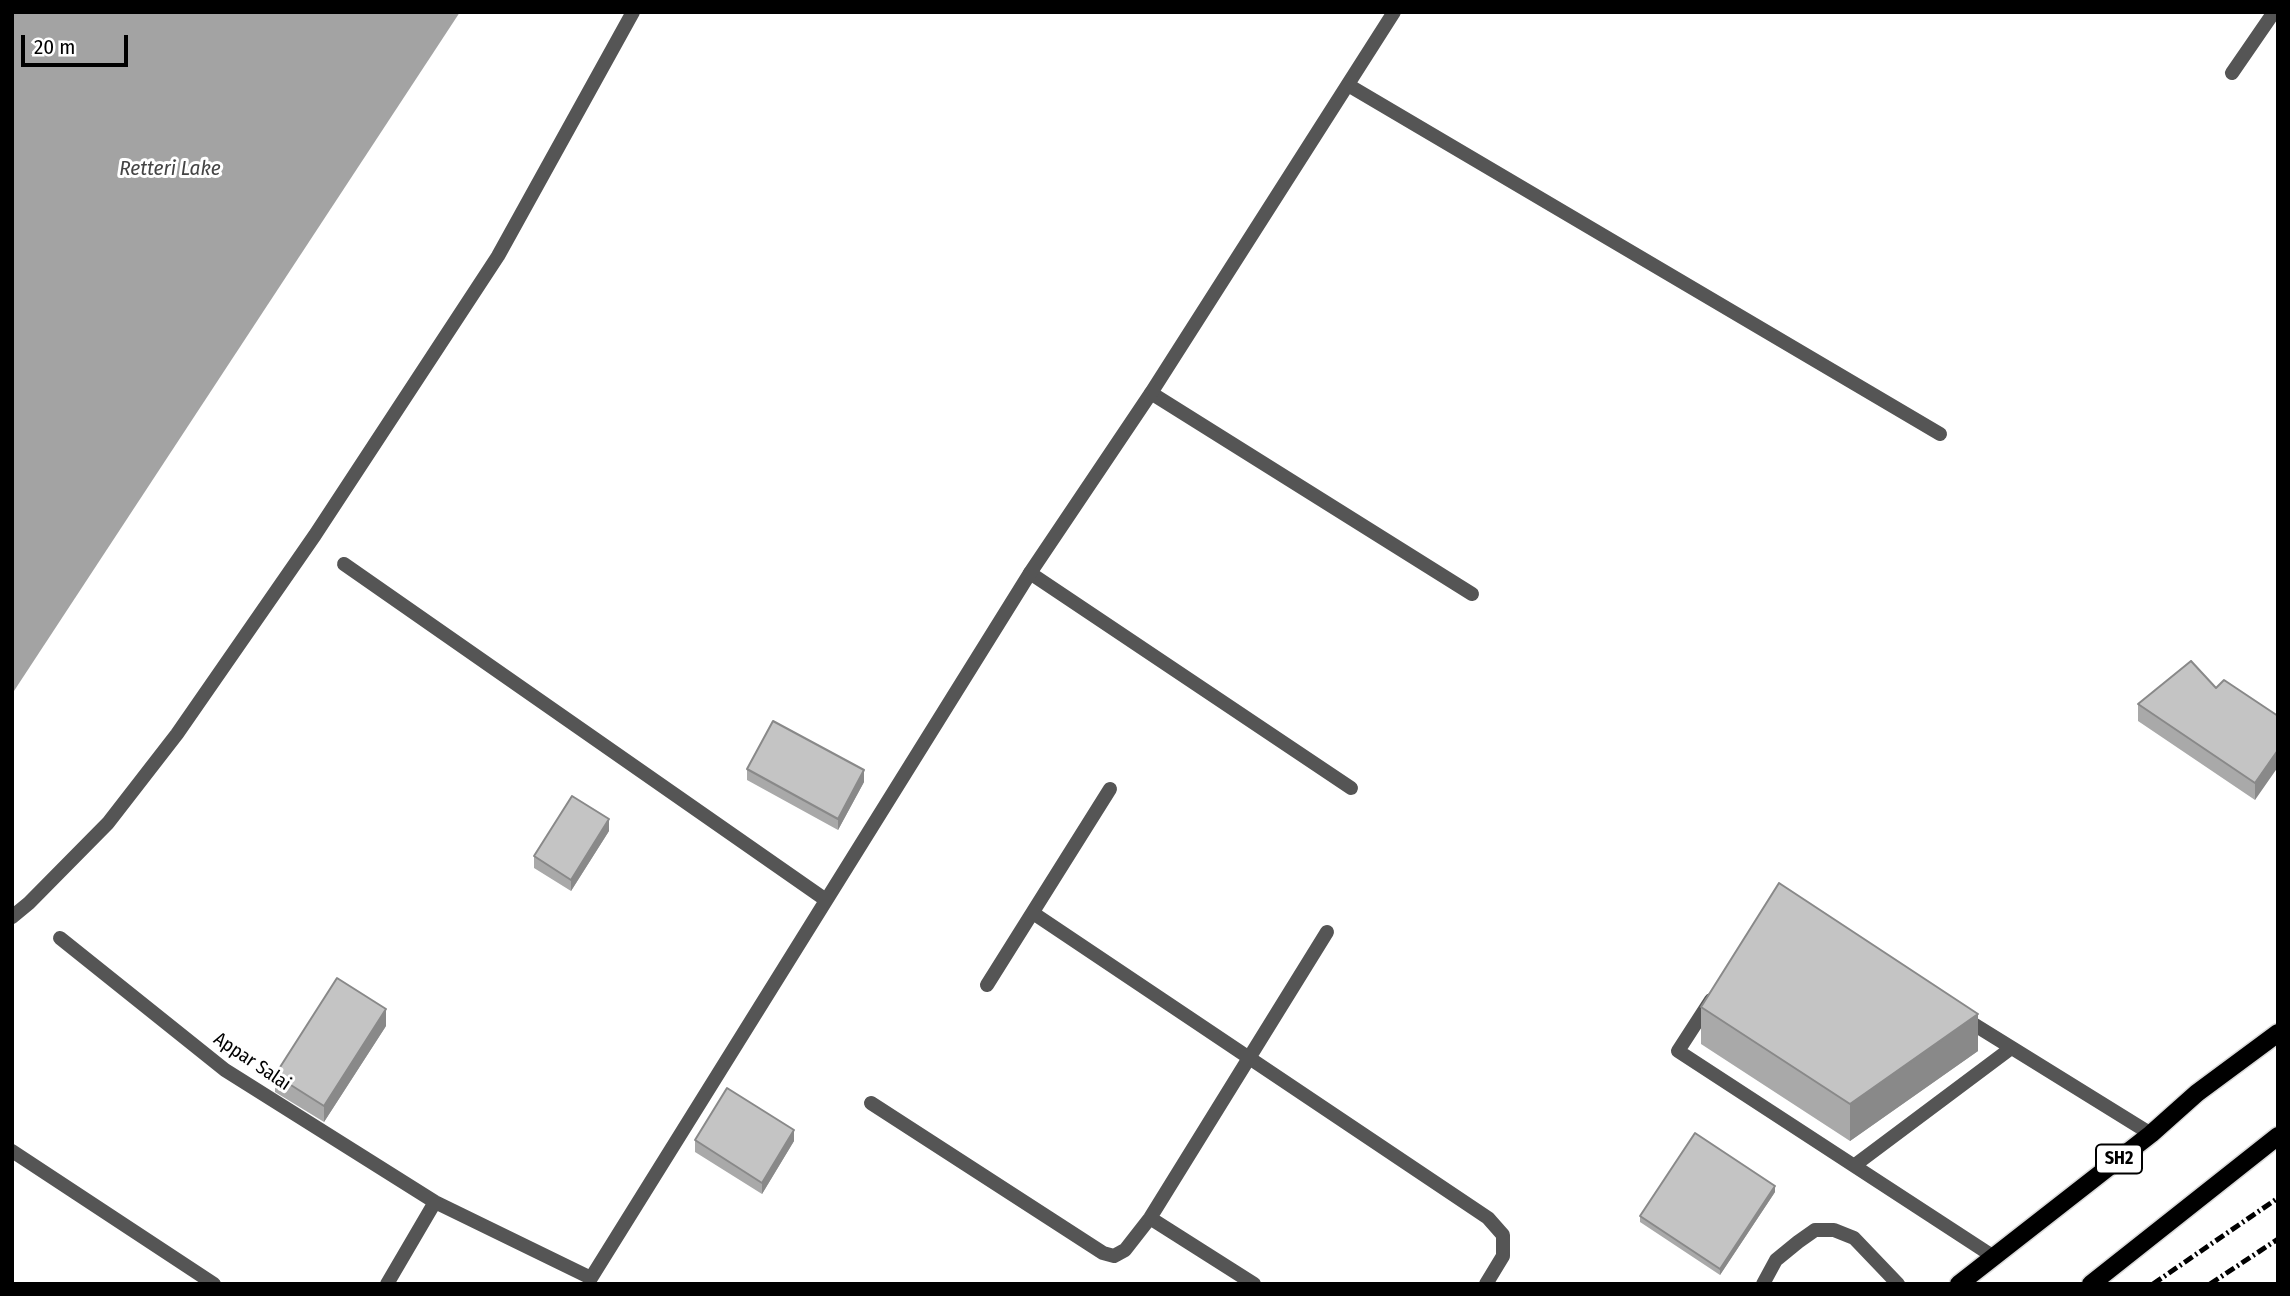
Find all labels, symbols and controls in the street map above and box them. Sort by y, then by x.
scale bar [24,21,131,65]
text: 20 m [34,34,75,60]
water label: Retteri Lake [119,156,221,182]
street label: Appar Salai [209,1028,295,1096]
road number: SH2 [2096,1144,2142,1174]

